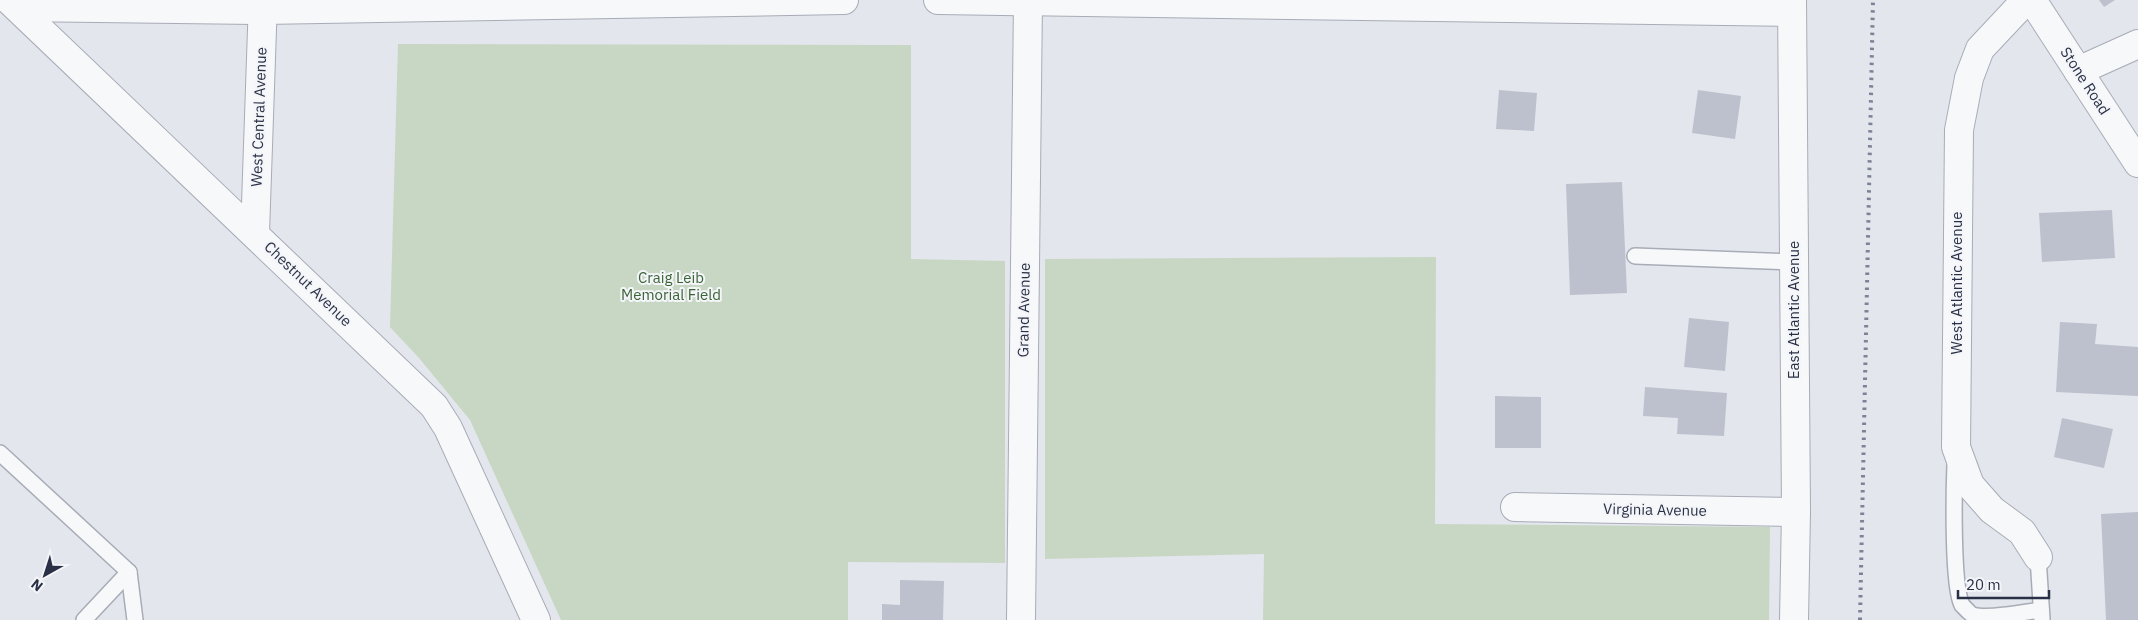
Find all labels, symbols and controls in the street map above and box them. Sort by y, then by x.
street label: Stone Road [2056,43,2114,118]
street label: West Central Avenue [247,47,270,187]
street label: West Atlantic Avenue [1947,212,1966,355]
street label: Chestnut Avenue [261,237,356,330]
street label: East Atlantic Avenue [1784,241,1803,379]
street label: Grand Avenue [1013,262,1034,358]
park label: Craig Leib Memorial Field [621,268,721,304]
street label: Virginia Avenue [1603,499,1707,520]
north arrow [20,550,70,600]
scale bar [1958,568,2049,600]
text: N [27,575,46,595]
text: 20 m [1966,575,2001,594]

